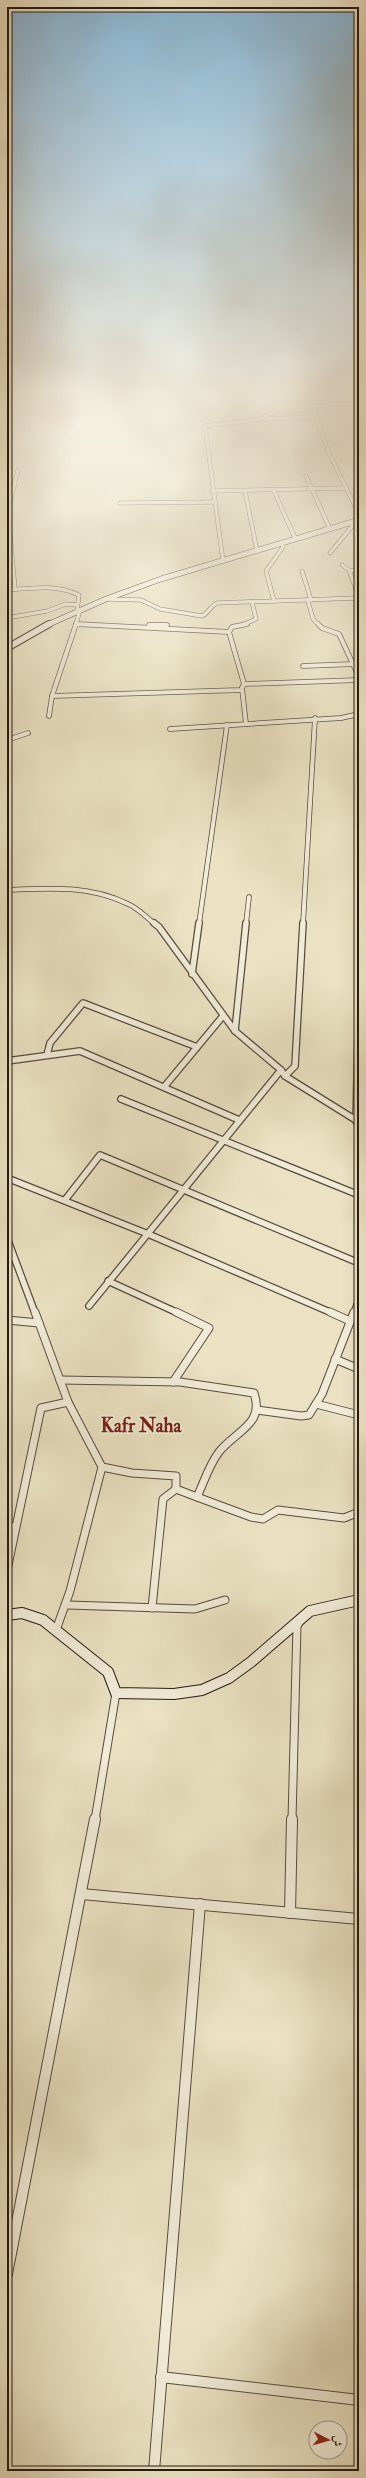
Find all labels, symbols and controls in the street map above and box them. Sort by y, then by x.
district label: Kafr Naha [101,1414,182,1438]
north arrow [308,2420,348,2460]
text: ش [330,2435,344,2447]

